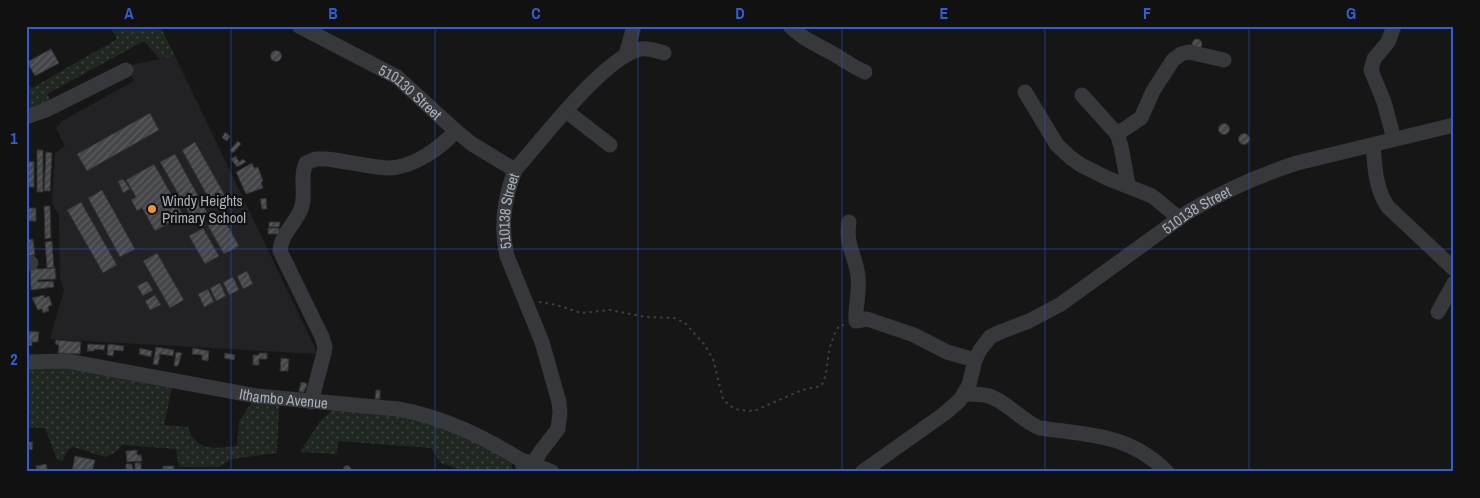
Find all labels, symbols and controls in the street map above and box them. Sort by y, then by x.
text: A [124,2,134,24]
text: B [328,2,338,24]
text: C [531,2,541,24]
text: D [735,2,745,24]
text: E [940,2,949,24]
text: F [1143,2,1151,24]
text: G [1346,2,1356,24]
street label: 510130 Street [375,59,447,124]
text: 1 [10,127,18,149]
street label: 510138 Street [493,169,524,251]
street label: 510138 Street [1157,180,1234,238]
place label: Windy Heights Primary School [162,190,246,228]
marker: Windy Heights Primary School [146,203,158,215]
text: 2 [10,348,18,370]
street label: Ithambo Avenue [238,382,329,413]

